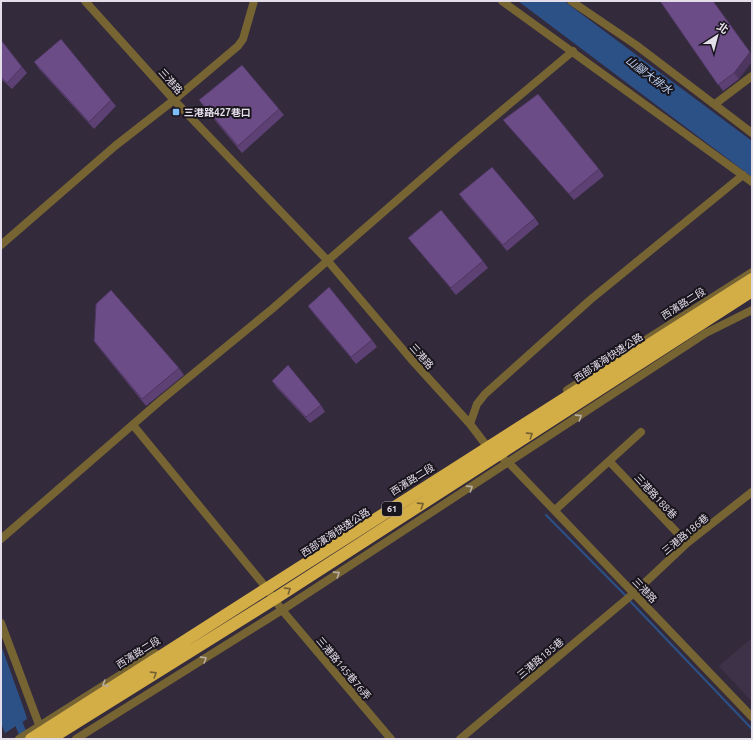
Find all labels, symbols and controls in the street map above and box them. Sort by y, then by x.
north arrow [697,16,737,56]
text: 北 [715,20,731,36]
water label: 山腳大排水 [623,54,675,97]
street label: 三港路 [157,67,185,96]
marker: 三港路427巷口 [171,107,181,117]
place label: 三港路427巷口 [184,107,251,118]
street label: 西濱路二段 [659,286,707,321]
street label: 西部濱海快速公路 [572,331,645,384]
street label: 三港路 [408,342,436,371]
one-way arrow [575,414,582,422]
one-way arrow [526,432,533,439]
street label: 西濱路二段 [388,462,436,497]
street label: 三港路188巷 [632,472,679,521]
one-way arrow [466,485,473,493]
road number: 61 [382,502,402,516]
one-way arrow [417,502,424,510]
street label: 西部濱海快速公路 [299,506,372,559]
street label: 三港路186巷 [660,512,711,557]
one-way arrow [333,571,340,578]
street label: 三港路 [630,576,659,605]
one-way arrow [284,588,291,595]
street label: 西濱路二段 [114,635,162,670]
street label: 三港路145巷76弄 [314,635,373,702]
street label: 三港路185巷 [515,636,566,681]
one-way arrow [200,656,207,663]
one-way arrow [150,671,157,679]
one-way arrow [102,679,109,686]

